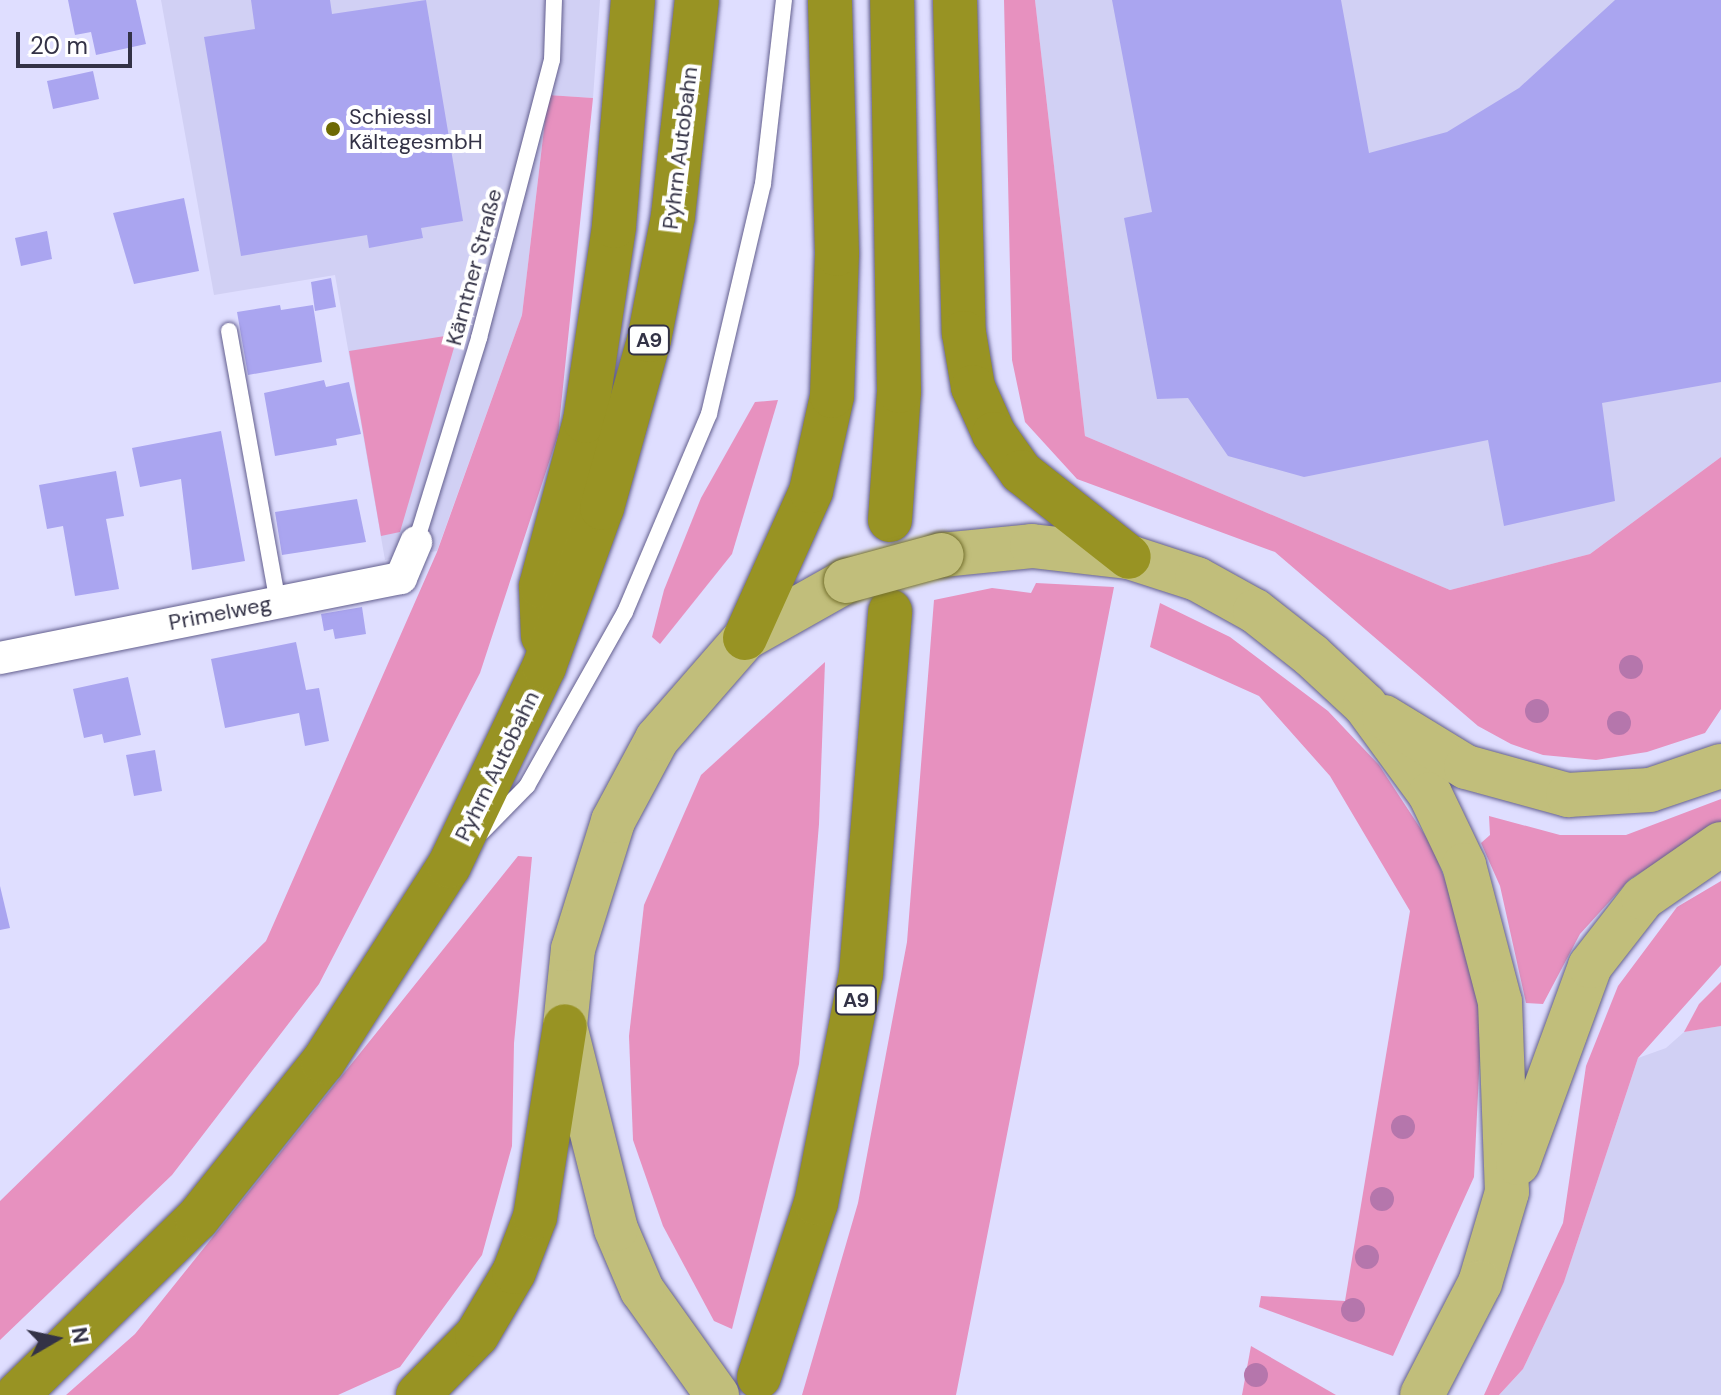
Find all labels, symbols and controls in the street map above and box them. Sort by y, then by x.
scale bar [20,16,136,66]
text: 20 m [30,30,88,61]
street label: Pyhrn Autobahn [657,65,703,231]
place label: Schiessl KältegesmbH [349,103,483,154]
marker: Schiessl KältegesmbH [324,120,342,138]
street label: Kärntner Straße [440,186,508,348]
road number: A9 [627,324,671,356]
street label: Primelweg [166,590,274,636]
street label: Pyhrn Autobahn [449,687,545,845]
road number: A9 [834,984,878,1016]
north arrow [16,1299,96,1379]
text: N [65,1325,96,1345]

